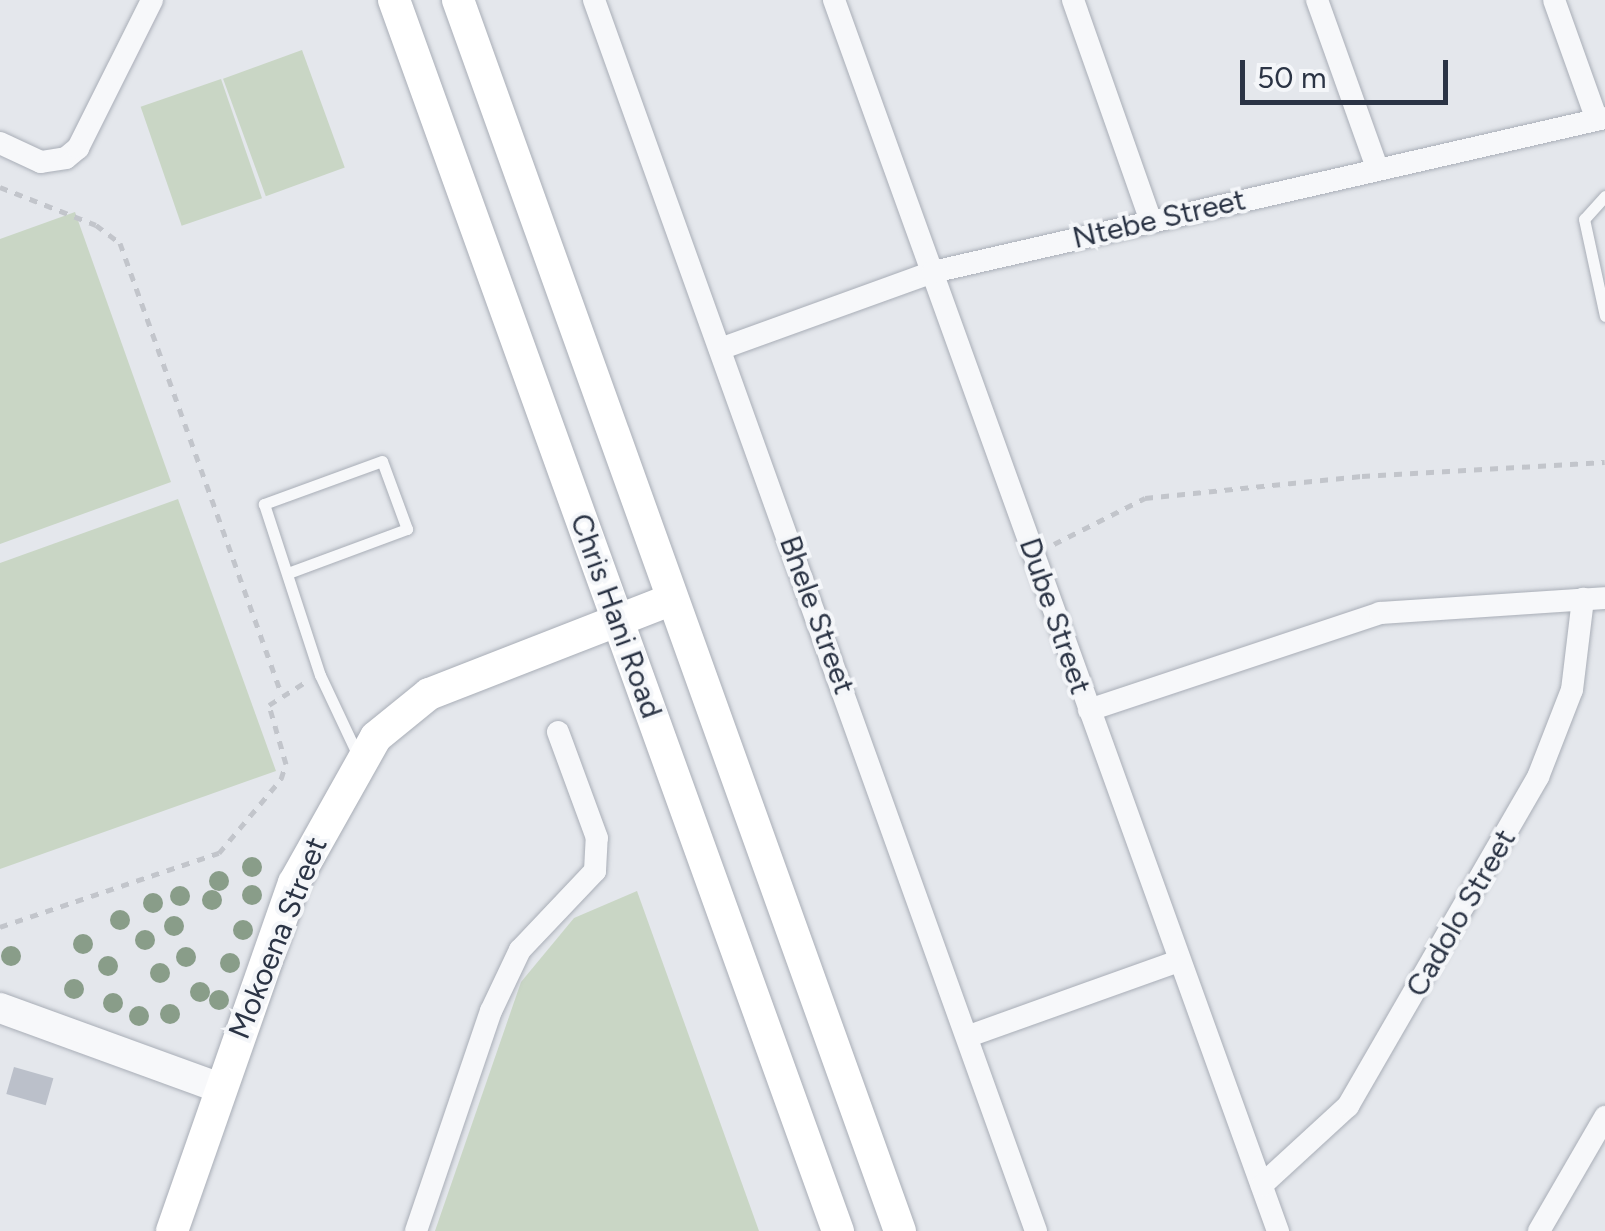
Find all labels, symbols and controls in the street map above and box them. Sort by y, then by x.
scale bar [1245,40,1452,102]
text: 50 m [1257,59,1326,96]
street label: Ntebe Street [1069,182,1249,256]
street label: Chris Hani Road [562,509,670,723]
street label: Bhele Street [772,531,862,699]
street label: Dube Street [1011,533,1099,699]
street label: Cadolo Street [1399,823,1523,1003]
street label: Mokoena Street [221,832,335,1044]

